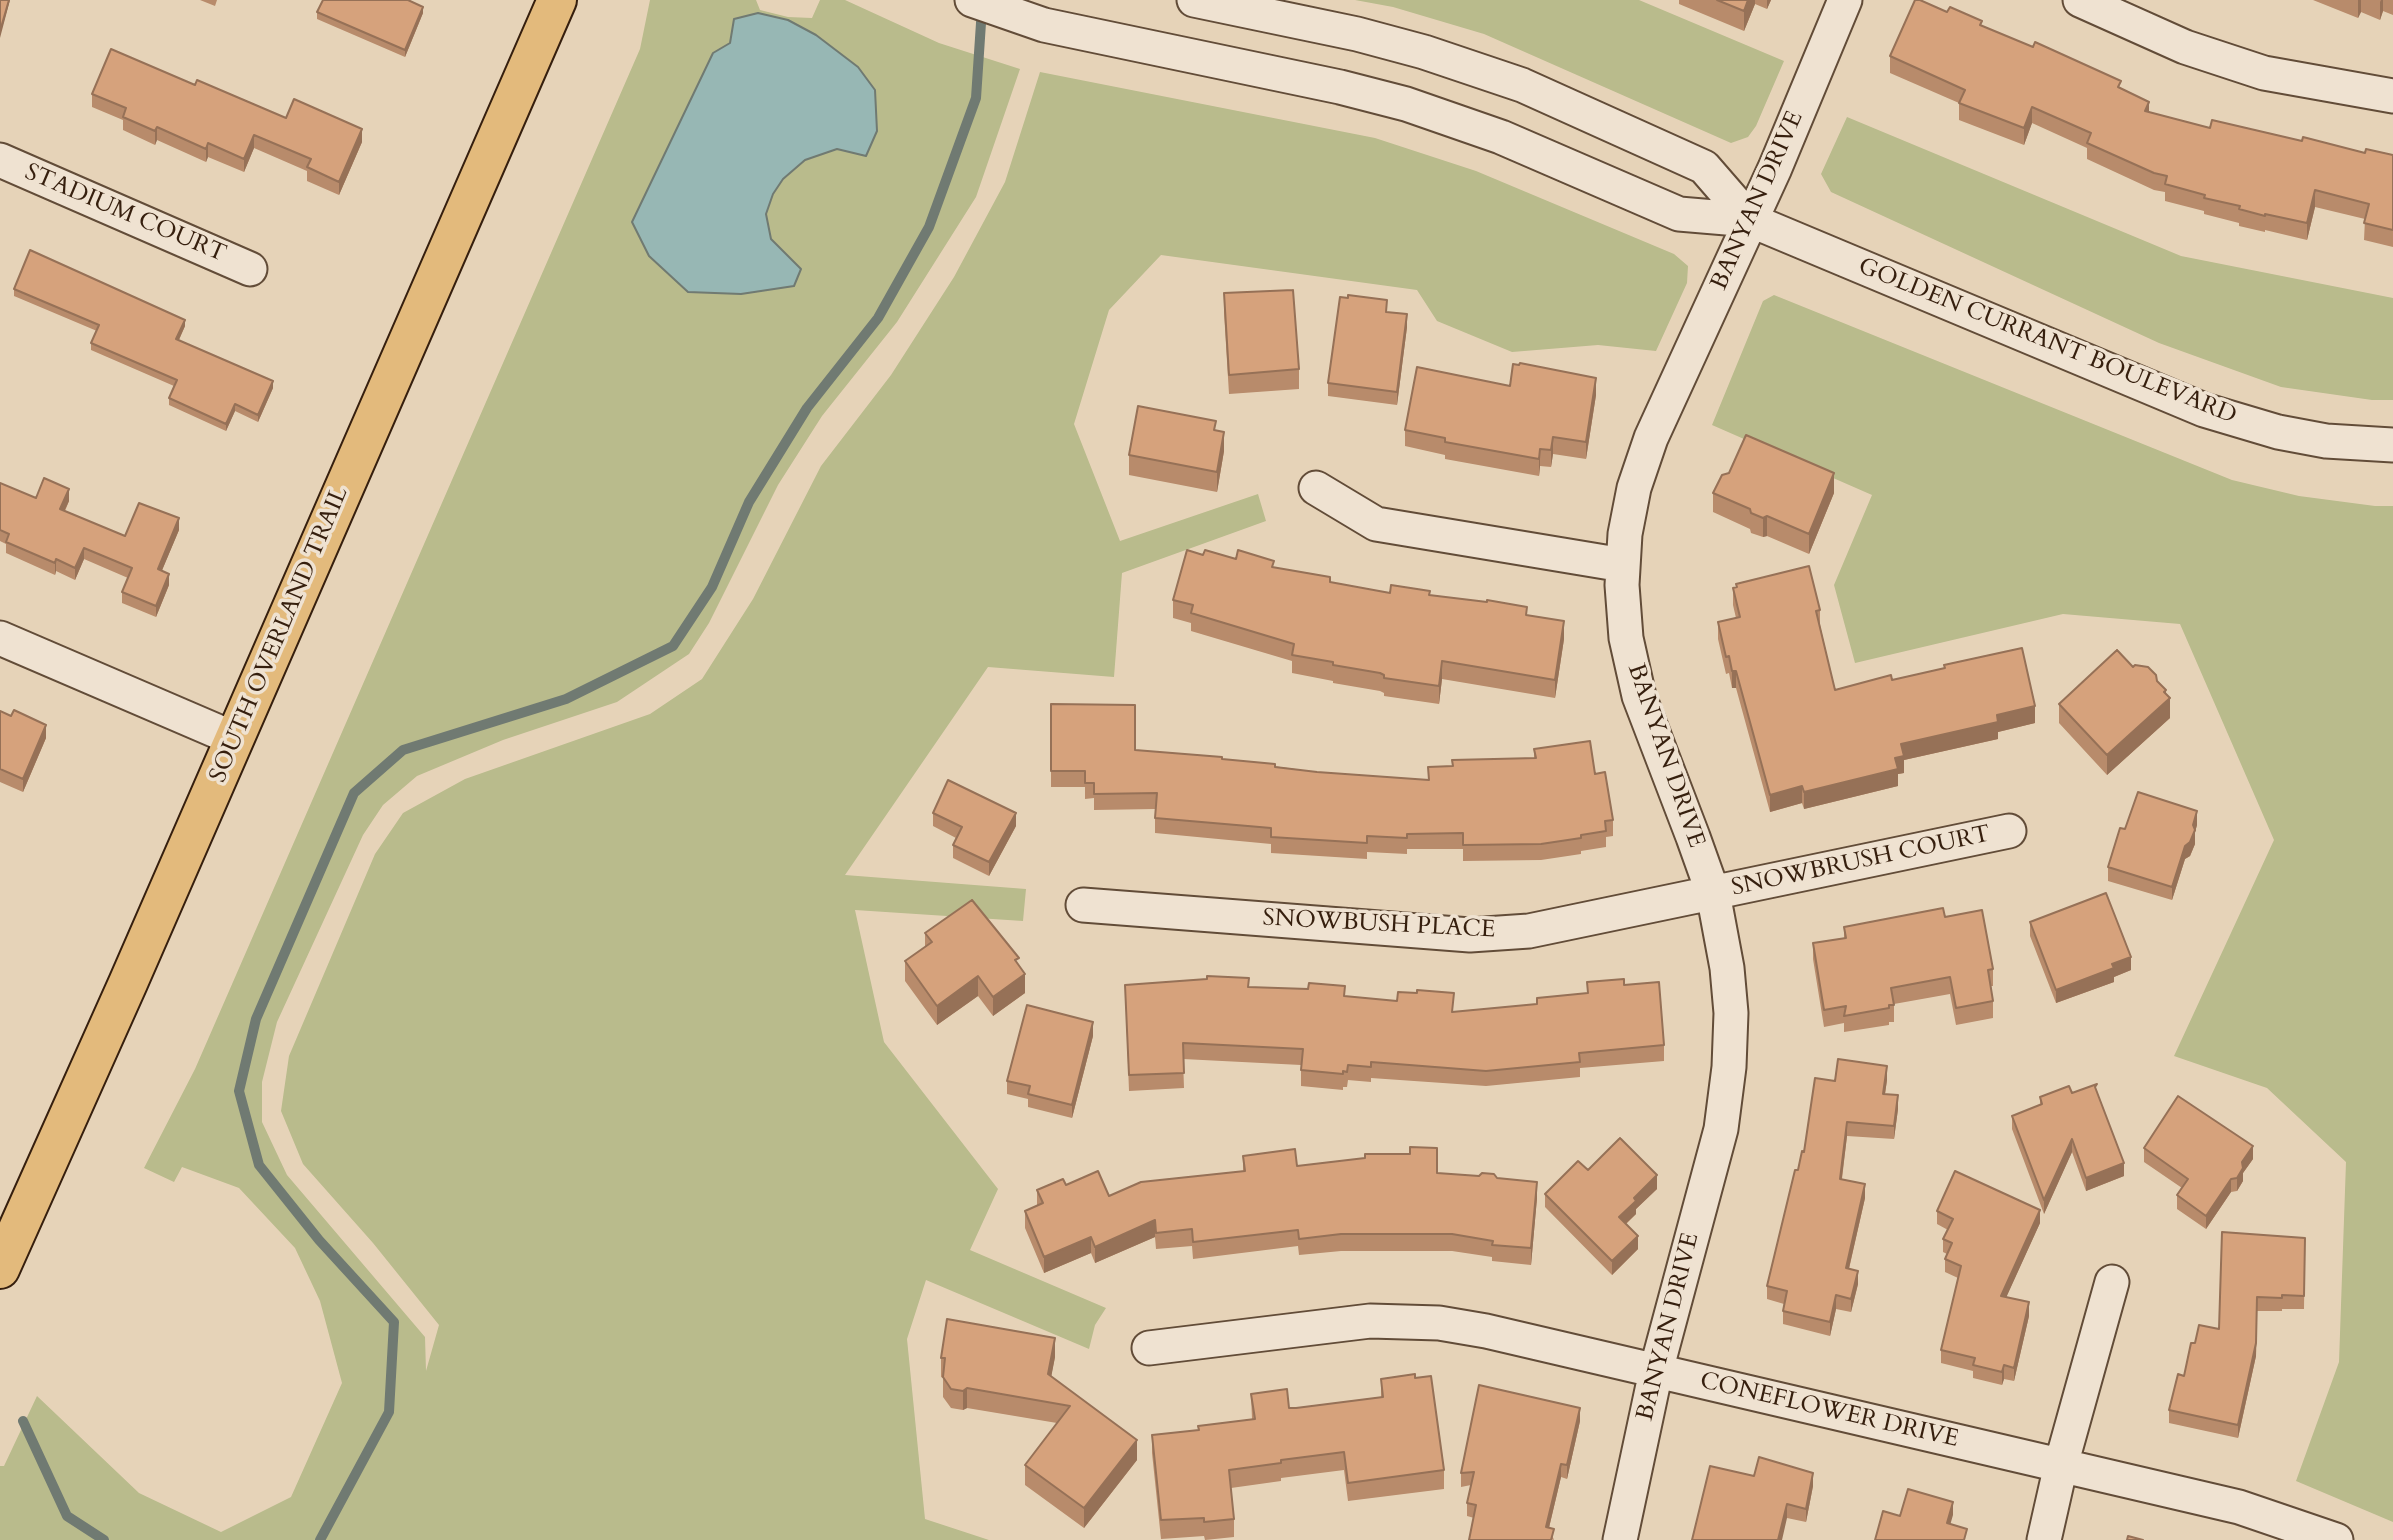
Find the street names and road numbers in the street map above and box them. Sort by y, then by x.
street label: BANYAN DRIVE [1706,107,1810,295]
street label: STADIUM COURT [20,159,230,269]
street label: GOLDEN CURRANT BOULEVARD [1854,253,2240,431]
street label: SOUTH OVERLAND TRAIL [205,483,355,787]
street label: BANYAN DRIVE [1620,660,1710,852]
street label: SNOWBRUSH COURT [1729,820,1993,904]
street label: SNOWBUSH PLACE [1262,905,1496,945]
street label: BANYAN DRIVE [1632,1230,1706,1424]
street label: CONEFLOWER DRIVE [1697,1367,1961,1455]

